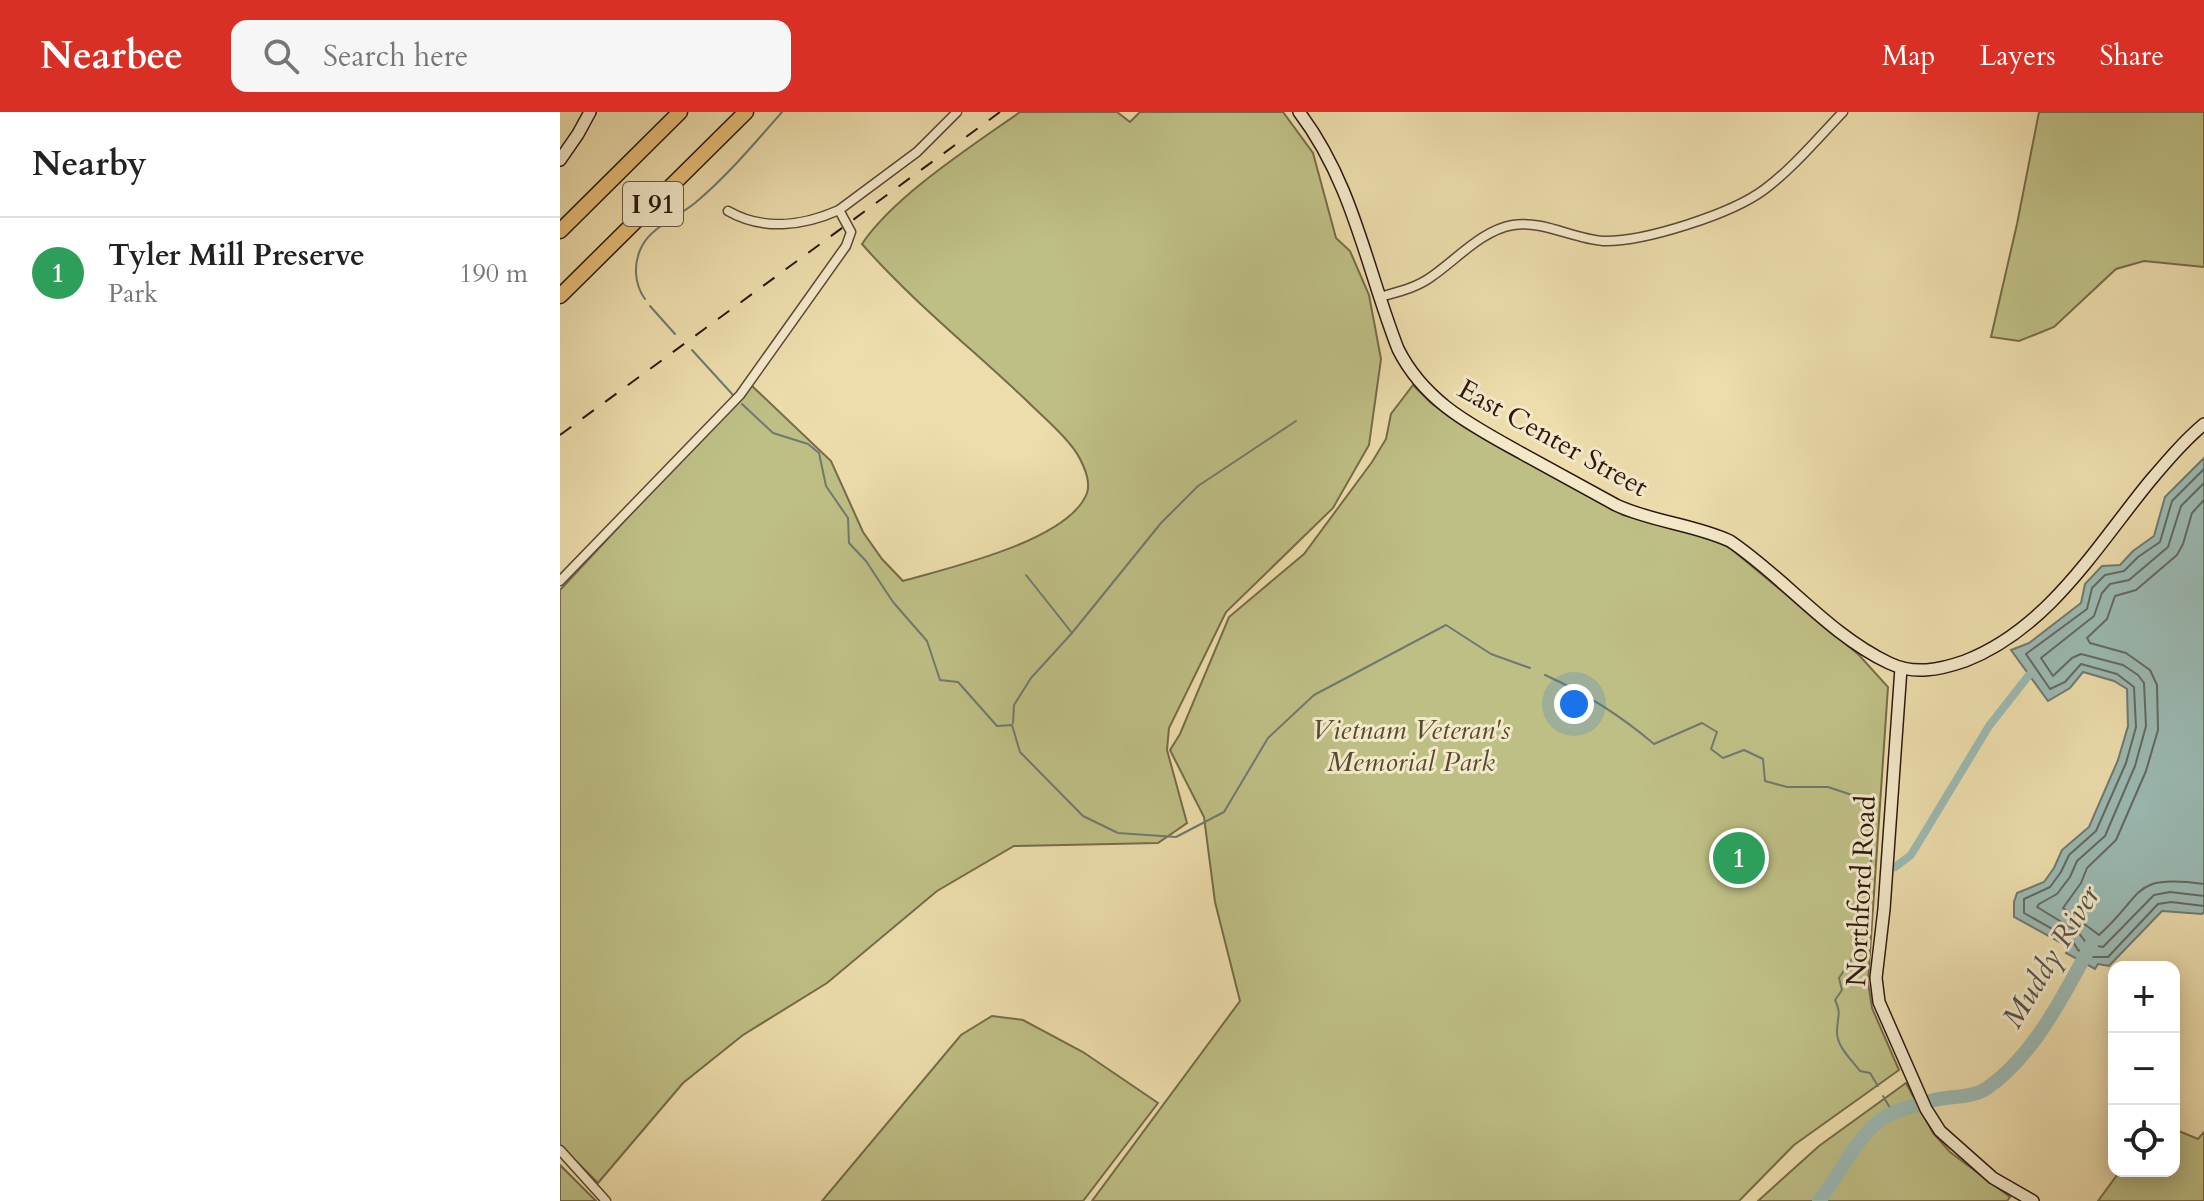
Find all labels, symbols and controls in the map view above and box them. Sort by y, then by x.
search box [231,20,791,92]
text: Nearbee [40,30,183,82]
icon: search [259,34,303,78]
text: Search here [323,36,468,77]
text: Map [1882,37,1935,75]
text: Layers [1979,37,2056,75]
text: Share [2100,37,2164,75]
text: Nearby [32,141,147,187]
road number: I 91 [623,182,683,226]
text: Tyler Mill Preserve [108,235,365,276]
text: 1 [51,256,65,291]
text: 190 m [459,256,528,291]
text: Park [108,276,158,311]
street label: East Center Street [1451,370,1655,506]
your location [1554,684,1594,724]
park label: Vietnam Veteran's Memorial Park [1312,711,1511,781]
street label: Northford Road [1837,794,1885,988]
pin: 1 [1713,828,1765,888]
water label: Muddy River [1992,877,2110,1036]
map controls [2108,961,2180,1177]
button: + [2108,961,2180,1033]
button: − [2108,1033,2180,1105]
button: locate [2108,1105,2180,1177]

